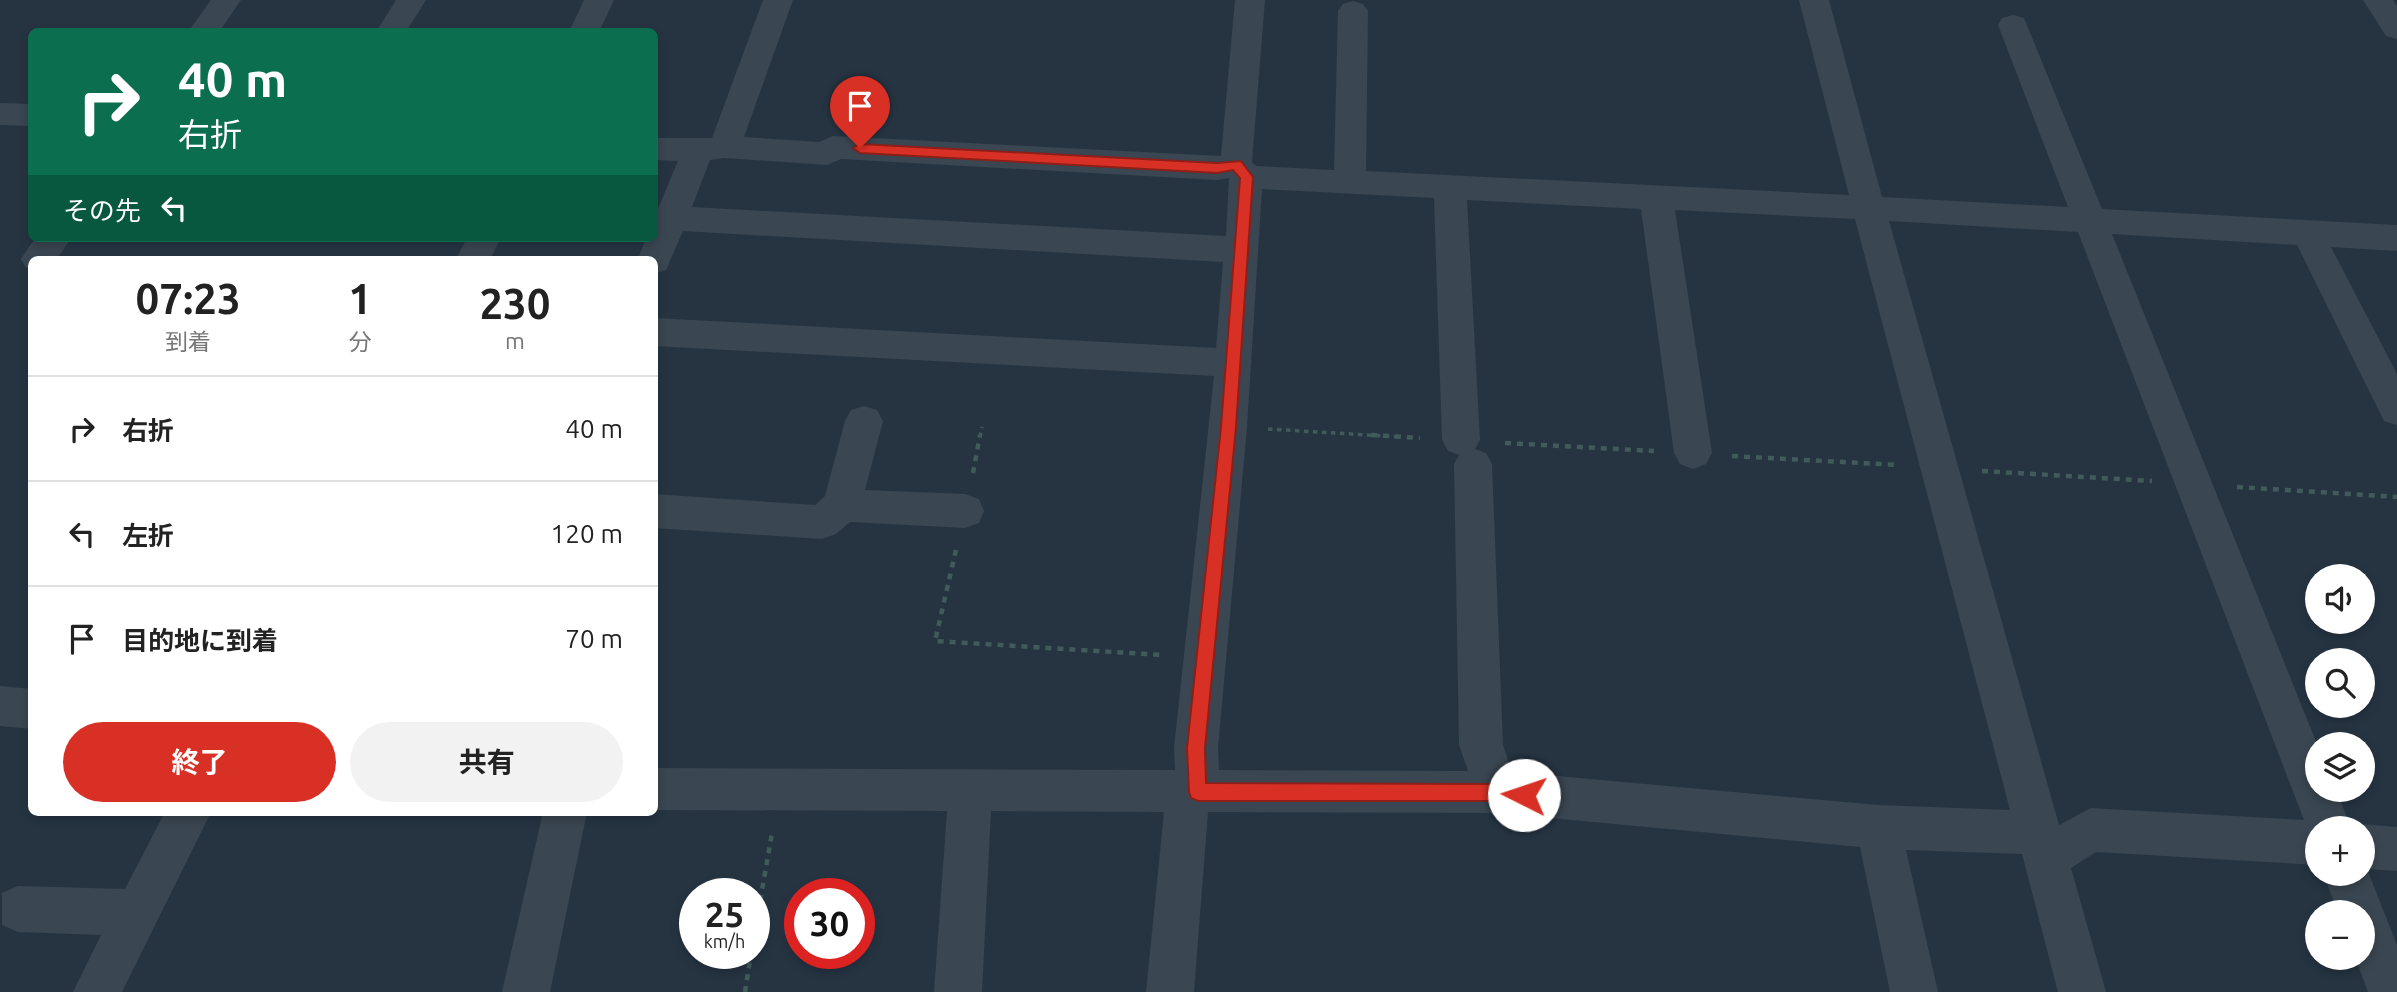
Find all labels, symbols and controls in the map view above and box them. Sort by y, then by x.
text: 40 m [178,51,287,106]
icon: right [63,56,154,147]
pin [830,76,890,148]
icon: arrive [841,87,879,125]
text: 右折 [178,116,242,152]
icon: left [155,189,193,227]
text: その先 [63,196,141,225]
text: 07:23 [136,275,241,322]
text: 1 [348,275,372,322]
text: 230 [479,280,550,327]
text: m [505,328,525,353]
text: 到着 [165,329,211,354]
text: 分 [349,329,372,354]
icon: right [63,410,101,448]
text: 40 m [565,414,623,443]
text: 右折 [122,416,174,445]
icon: left [63,515,101,553]
text: 120 m [551,519,623,548]
text: 左折 [122,521,174,550]
map controls [2305,564,2375,970]
button: sound [2305,564,2375,634]
icon: arrive [63,620,101,658]
text: 70 m [565,624,623,653]
text: 目的地に到着 [122,626,278,655]
button: search [2305,648,2375,718]
button: 終了 [63,722,336,802]
button: 共有 [350,722,623,802]
button: layers [2305,732,2375,802]
position arrow [1487,758,1561,832]
button: + [2305,816,2375,886]
speed limit sign: 30 [784,878,875,969]
text: 25 [705,894,744,934]
button: − [2305,900,2375,970]
text: km/h [704,931,745,951]

